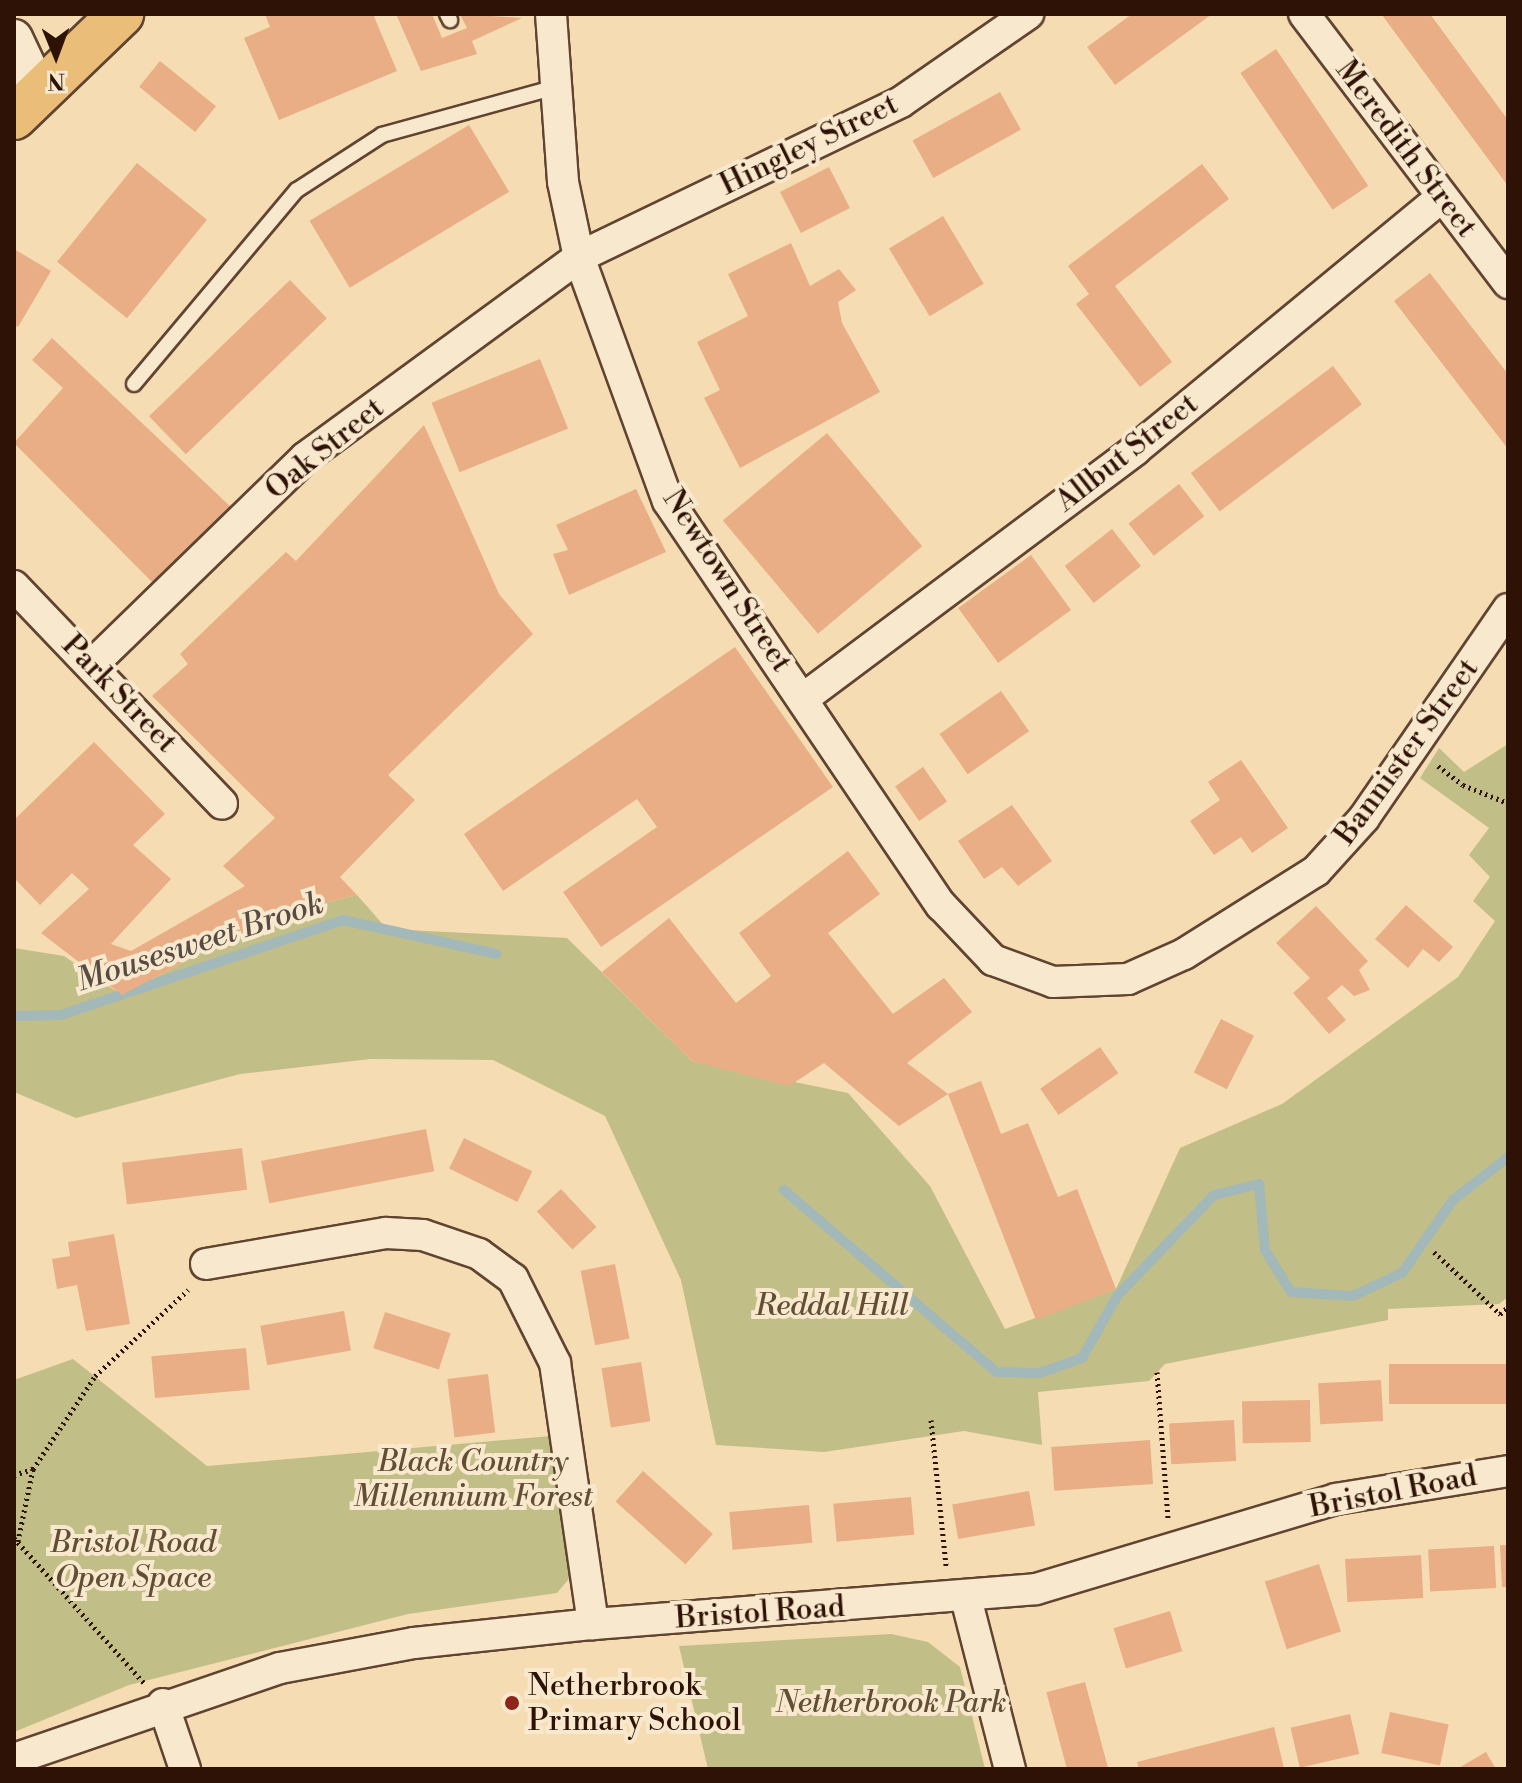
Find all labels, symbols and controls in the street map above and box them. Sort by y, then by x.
north arrow [16,16,96,96]
street label: Meredith Street [1328,53,1484,245]
text: N [47,67,65,94]
street label: Hingley Street [714,86,904,204]
street label: Allbut Street [1049,386,1205,520]
street label: Oak Street [259,390,391,508]
street label: Newtown Street [655,483,799,679]
street label: Park Street [54,628,184,760]
street label: Bannister Street [1327,652,1487,852]
water label: Mousesweet Brook [71,884,329,1000]
park label: Reddal Hill [755,1288,909,1324]
park label: Black Country Millennium Forest [353,1444,593,1514]
street label: Bristol Road [1306,1458,1480,1526]
park label: Bristol Road Open Space [50,1525,216,1596]
street label: Bristol Road [674,1589,846,1637]
place label: Netherbrook Primary School [528,1668,741,1738]
park label: Netherbrook Park [775,1685,1007,1721]
marker: Netherbrook Primary School [503,1694,521,1712]

